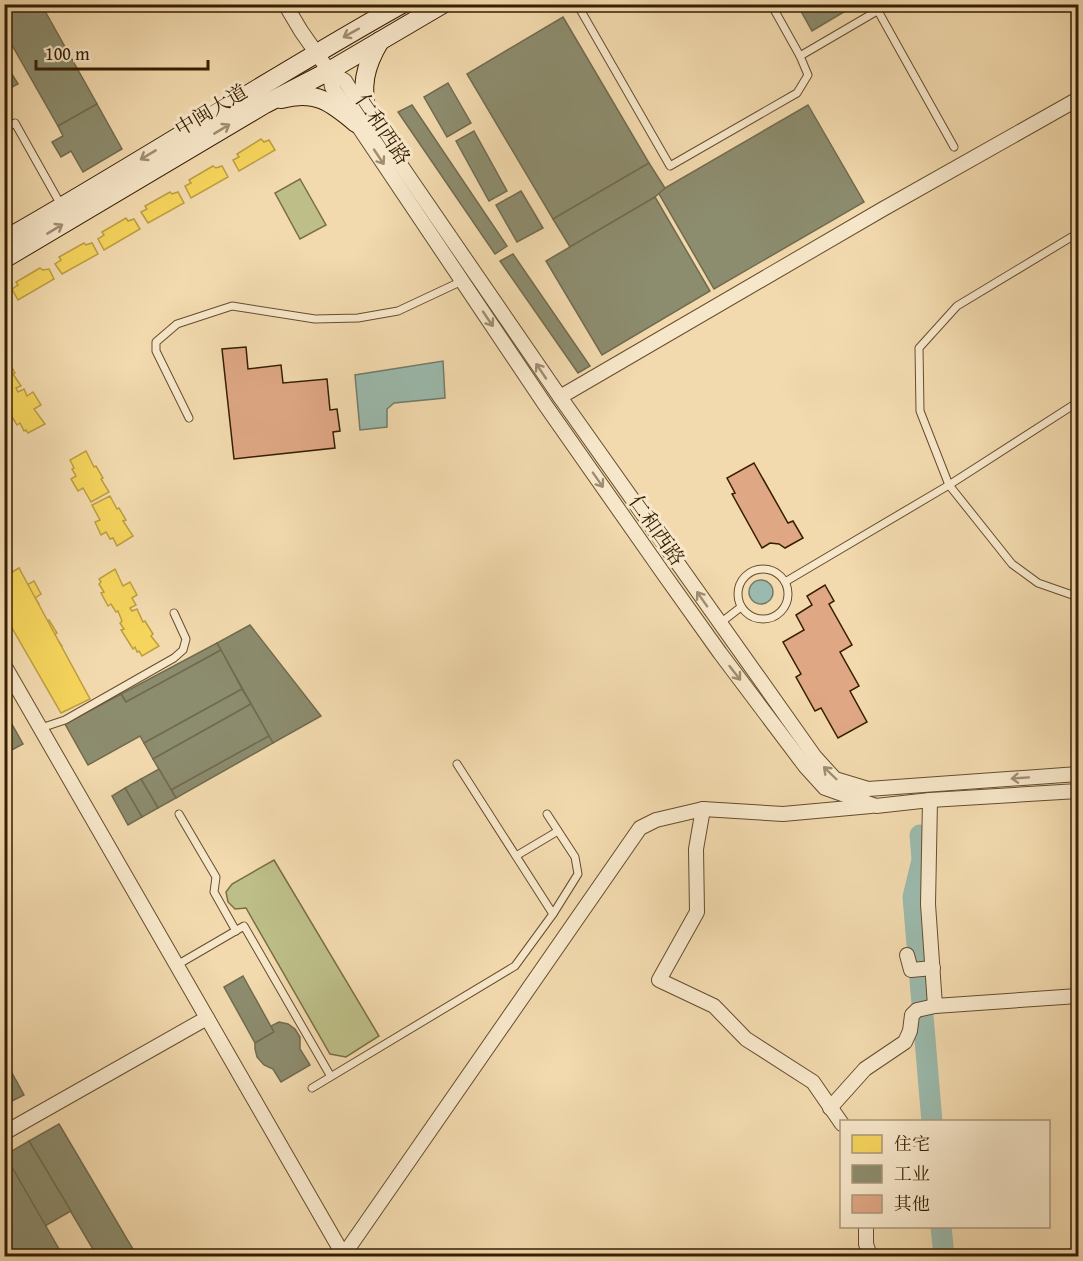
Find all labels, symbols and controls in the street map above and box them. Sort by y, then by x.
one-way arrow [343,27,360,39]
scale bar [36,33,208,71]
text: 100 m [45,40,90,67]
street label: 中闽大道 [169,77,252,143]
street label: 仁和西路 [349,87,418,170]
one-way arrow [213,123,230,135]
one-way arrow [373,148,385,165]
one-way arrow [140,149,157,161]
one-way arrow [46,222,63,234]
one-way arrow [482,310,494,327]
one-way arrow [535,363,547,380]
one-way arrow [592,471,604,487]
street label: 仁和西路 [623,489,692,571]
one-way arrow [696,592,708,608]
one-way arrow [728,665,741,681]
one-way arrow [822,766,837,780]
one-way arrow [1011,773,1031,784]
legend [840,1120,1050,1228]
text: 住宅 [894,1130,930,1157]
text: 工业 [894,1160,930,1187]
text: 其他 [894,1190,930,1217]

